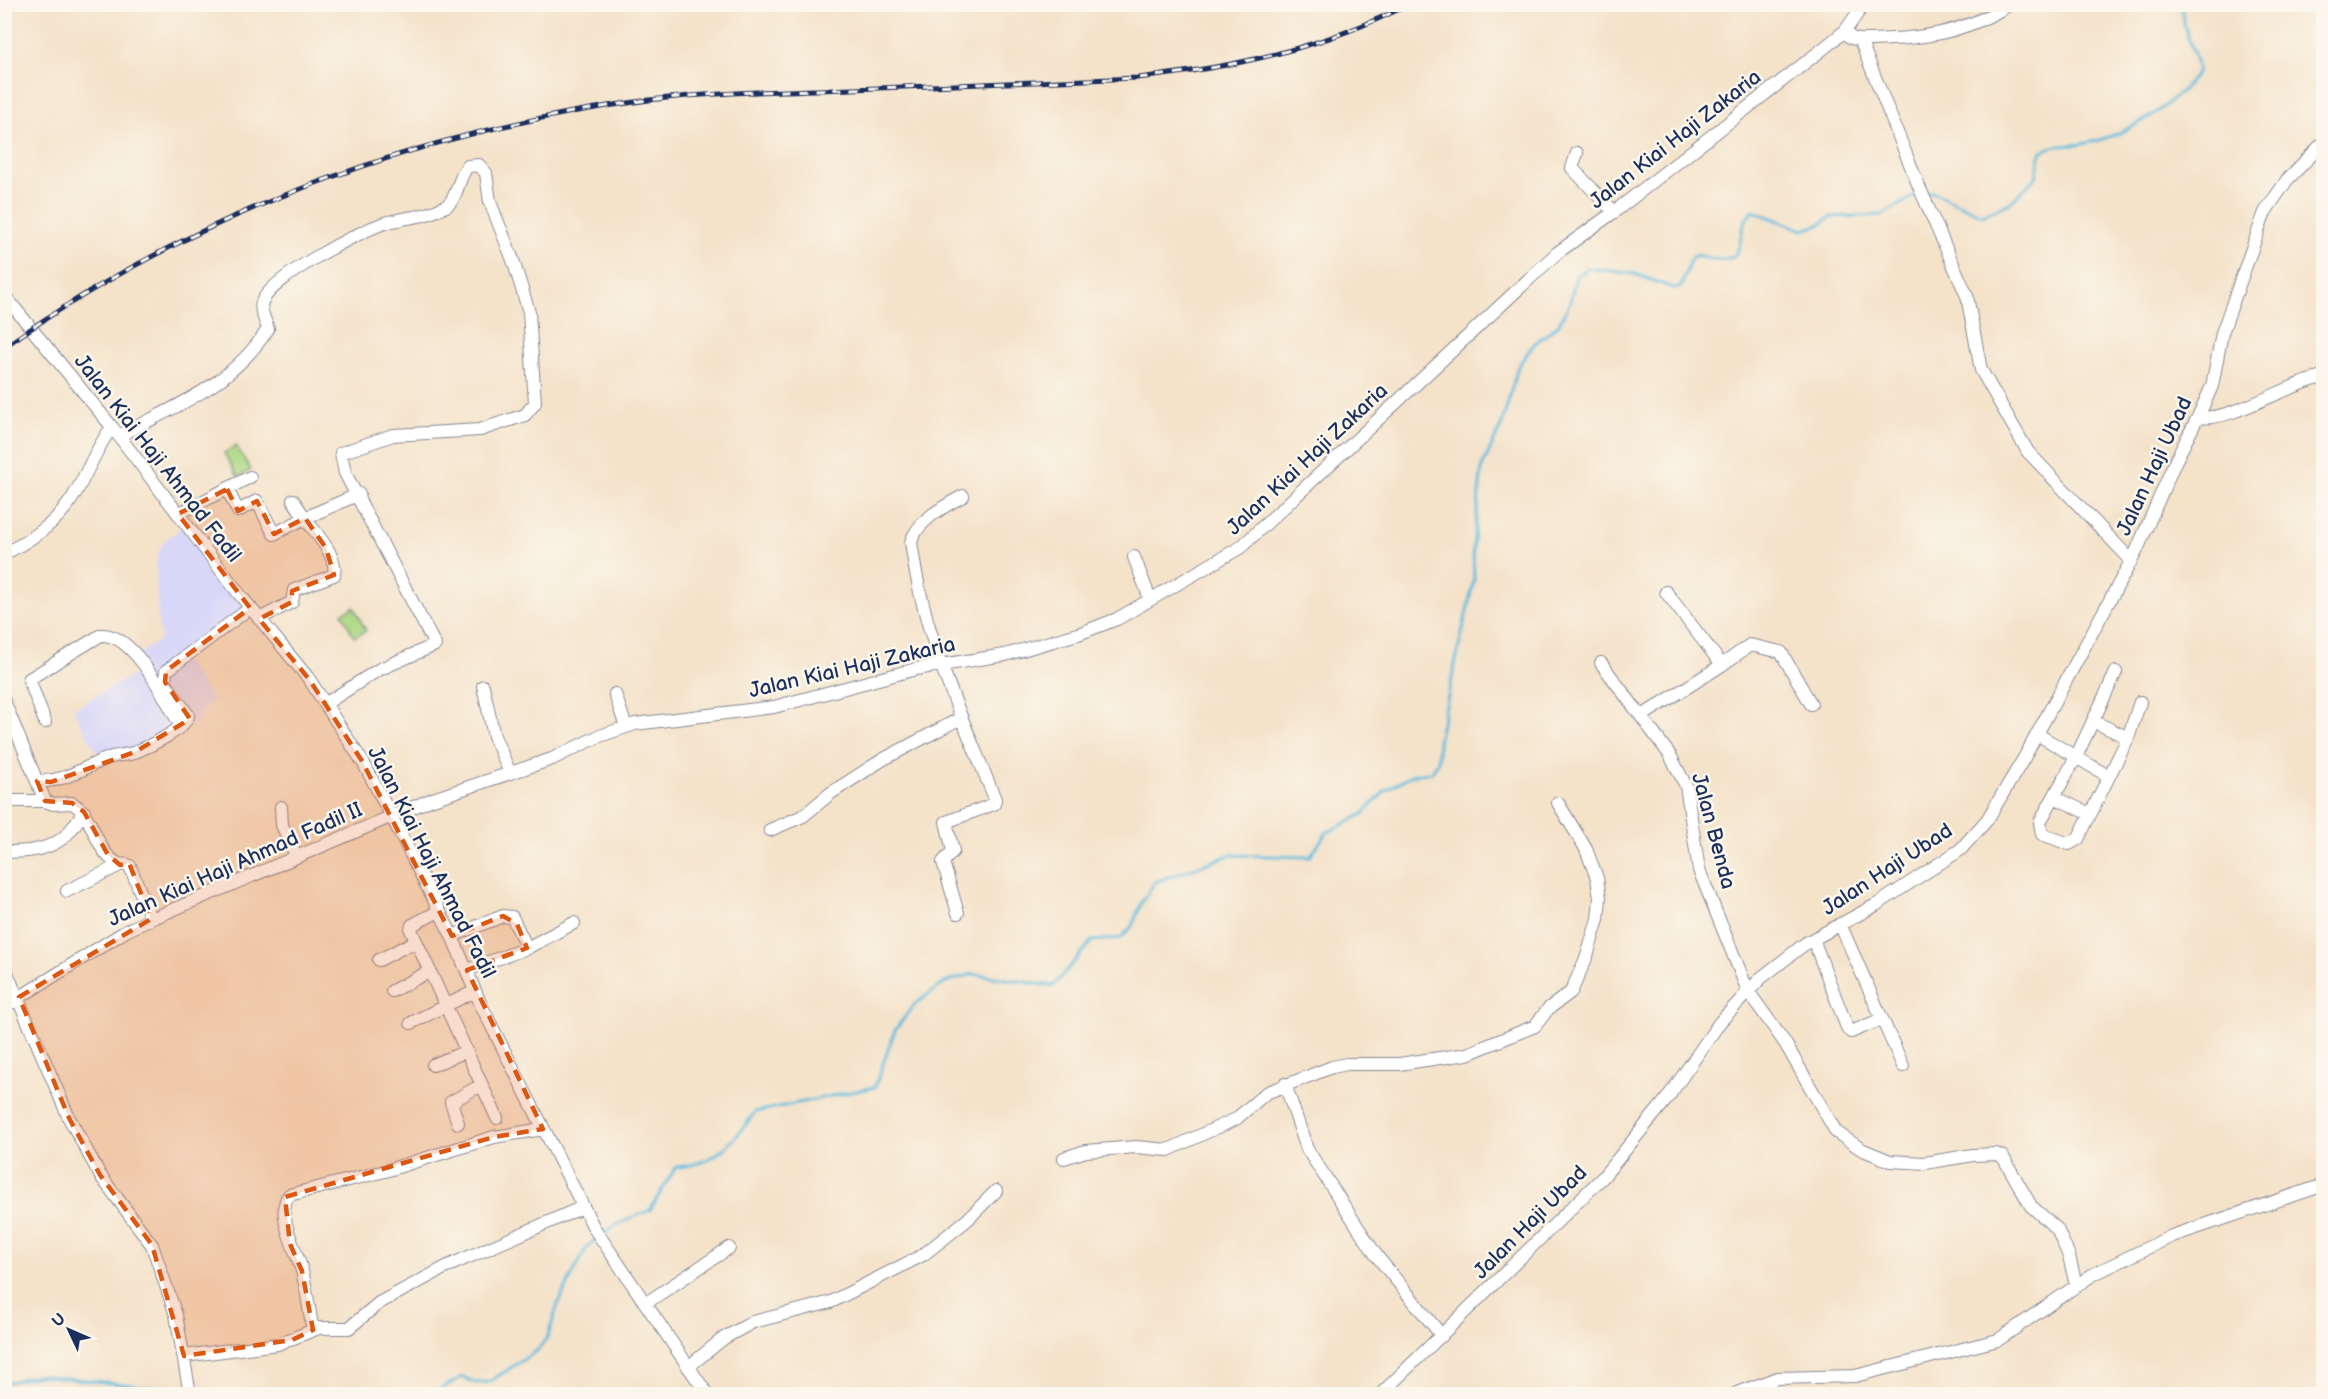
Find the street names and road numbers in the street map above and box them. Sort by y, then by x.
street label: Jalan Kiai Haji Zakaria [1584,65,1766,214]
street label: Jalan Kiai Haji Ahmad Fadil [69,349,247,567]
street label: Jalan Kiai Haji Zakaria [1222,378,1393,540]
street label: Jalan Haji Ubad [2111,393,2198,540]
street label: Jalan Kiai Haji Zakaria [746,632,958,703]
street label: Jalan Kiai Haji Ahmad Fadil [362,742,501,982]
street label: Jalan Benda [1686,770,1741,892]
street label: Jalan Kiai Haji Ahmad Fadil II [104,797,366,932]
street label: Jalan Haji Ubad [1817,818,1957,921]
street label: Jalan Haji Ubad [1468,1160,1592,1284]

